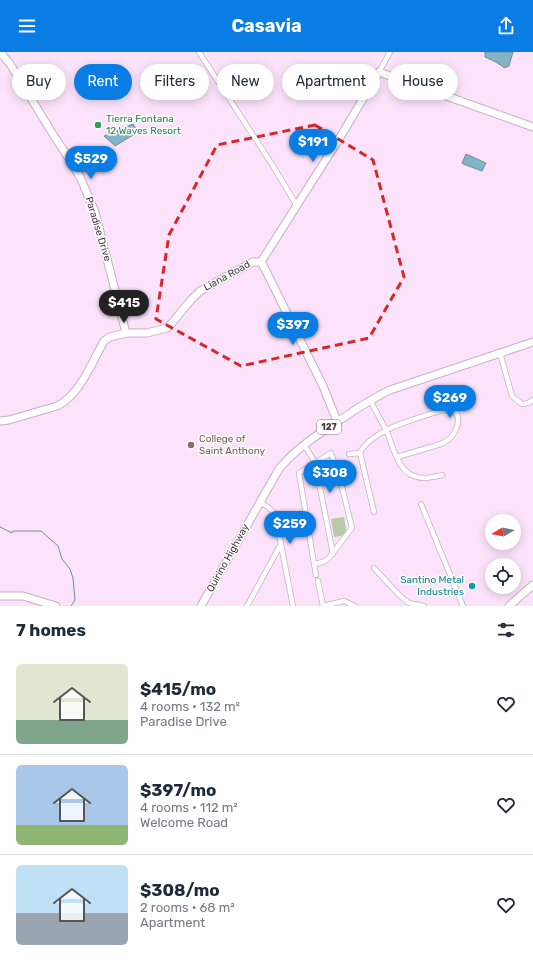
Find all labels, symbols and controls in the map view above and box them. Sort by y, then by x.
icon: menu [16,15,38,37]
text: Casavia [231,15,302,37]
icon: share [495,15,517,37]
chip: Buy [12,64,66,100]
chip: Rent [74,64,132,100]
chip: Filters [140,64,209,100]
chip: New [217,64,274,100]
chip: Apartment [282,64,380,100]
chip: House [388,64,458,100]
place label: Tierra Fontana 12 Waves Resort [106,113,181,137]
marker: Tierra Fontana 12 Waves Resort [93,120,103,130]
pin: $191 [289,129,337,163]
text: $191 [298,134,328,149]
pin: $529 [67,146,115,180]
text: $529 [74,151,108,166]
street label: Paradise Drive [83,195,114,263]
street label: Liana Road [202,258,252,294]
pin: $415 [100,290,148,324]
text: $415 [108,295,140,310]
pin: $397 [269,312,317,346]
text: $397 [276,317,310,332]
pin: $269 [426,385,474,419]
text: $269 [433,390,467,405]
road number: 127 [317,420,341,434]
place label: College of Saint Anthony [199,433,266,457]
marker: College of Saint Anthony [186,440,196,450]
pin: $308 [306,460,354,494]
text: $308 [313,465,347,480]
pin: $259 [266,511,314,545]
north arrow [485,514,521,550]
map controls [485,514,521,594]
text: $259 [273,516,307,531]
street label: Quirino Highway [204,521,252,594]
button: locate [485,558,521,594]
place label: Santino Metal Industries [400,574,464,598]
marker: Santino Metal Industries [467,581,477,591]
icon: filters [495,619,517,641]
text: 7 homes [16,620,86,640]
text: $415/mo [140,679,216,699]
icon: home [48,680,96,728]
icon: heart [495,693,517,715]
text: 4 rooms · 132 m² [140,699,240,714]
text: Paradise Drive [140,714,227,729]
text: $397/mo [140,780,216,800]
icon: home [48,781,96,829]
icon: heart [495,794,517,816]
text: 4 rooms · 112 m² [140,800,238,815]
text: Welcome Road [140,815,228,830]
text: $308/mo [140,880,220,900]
icon: home [48,881,96,929]
icon: heart [495,894,517,916]
text: 2 rooms · 68 m² [140,900,235,915]
text: Apartment [140,915,205,930]

